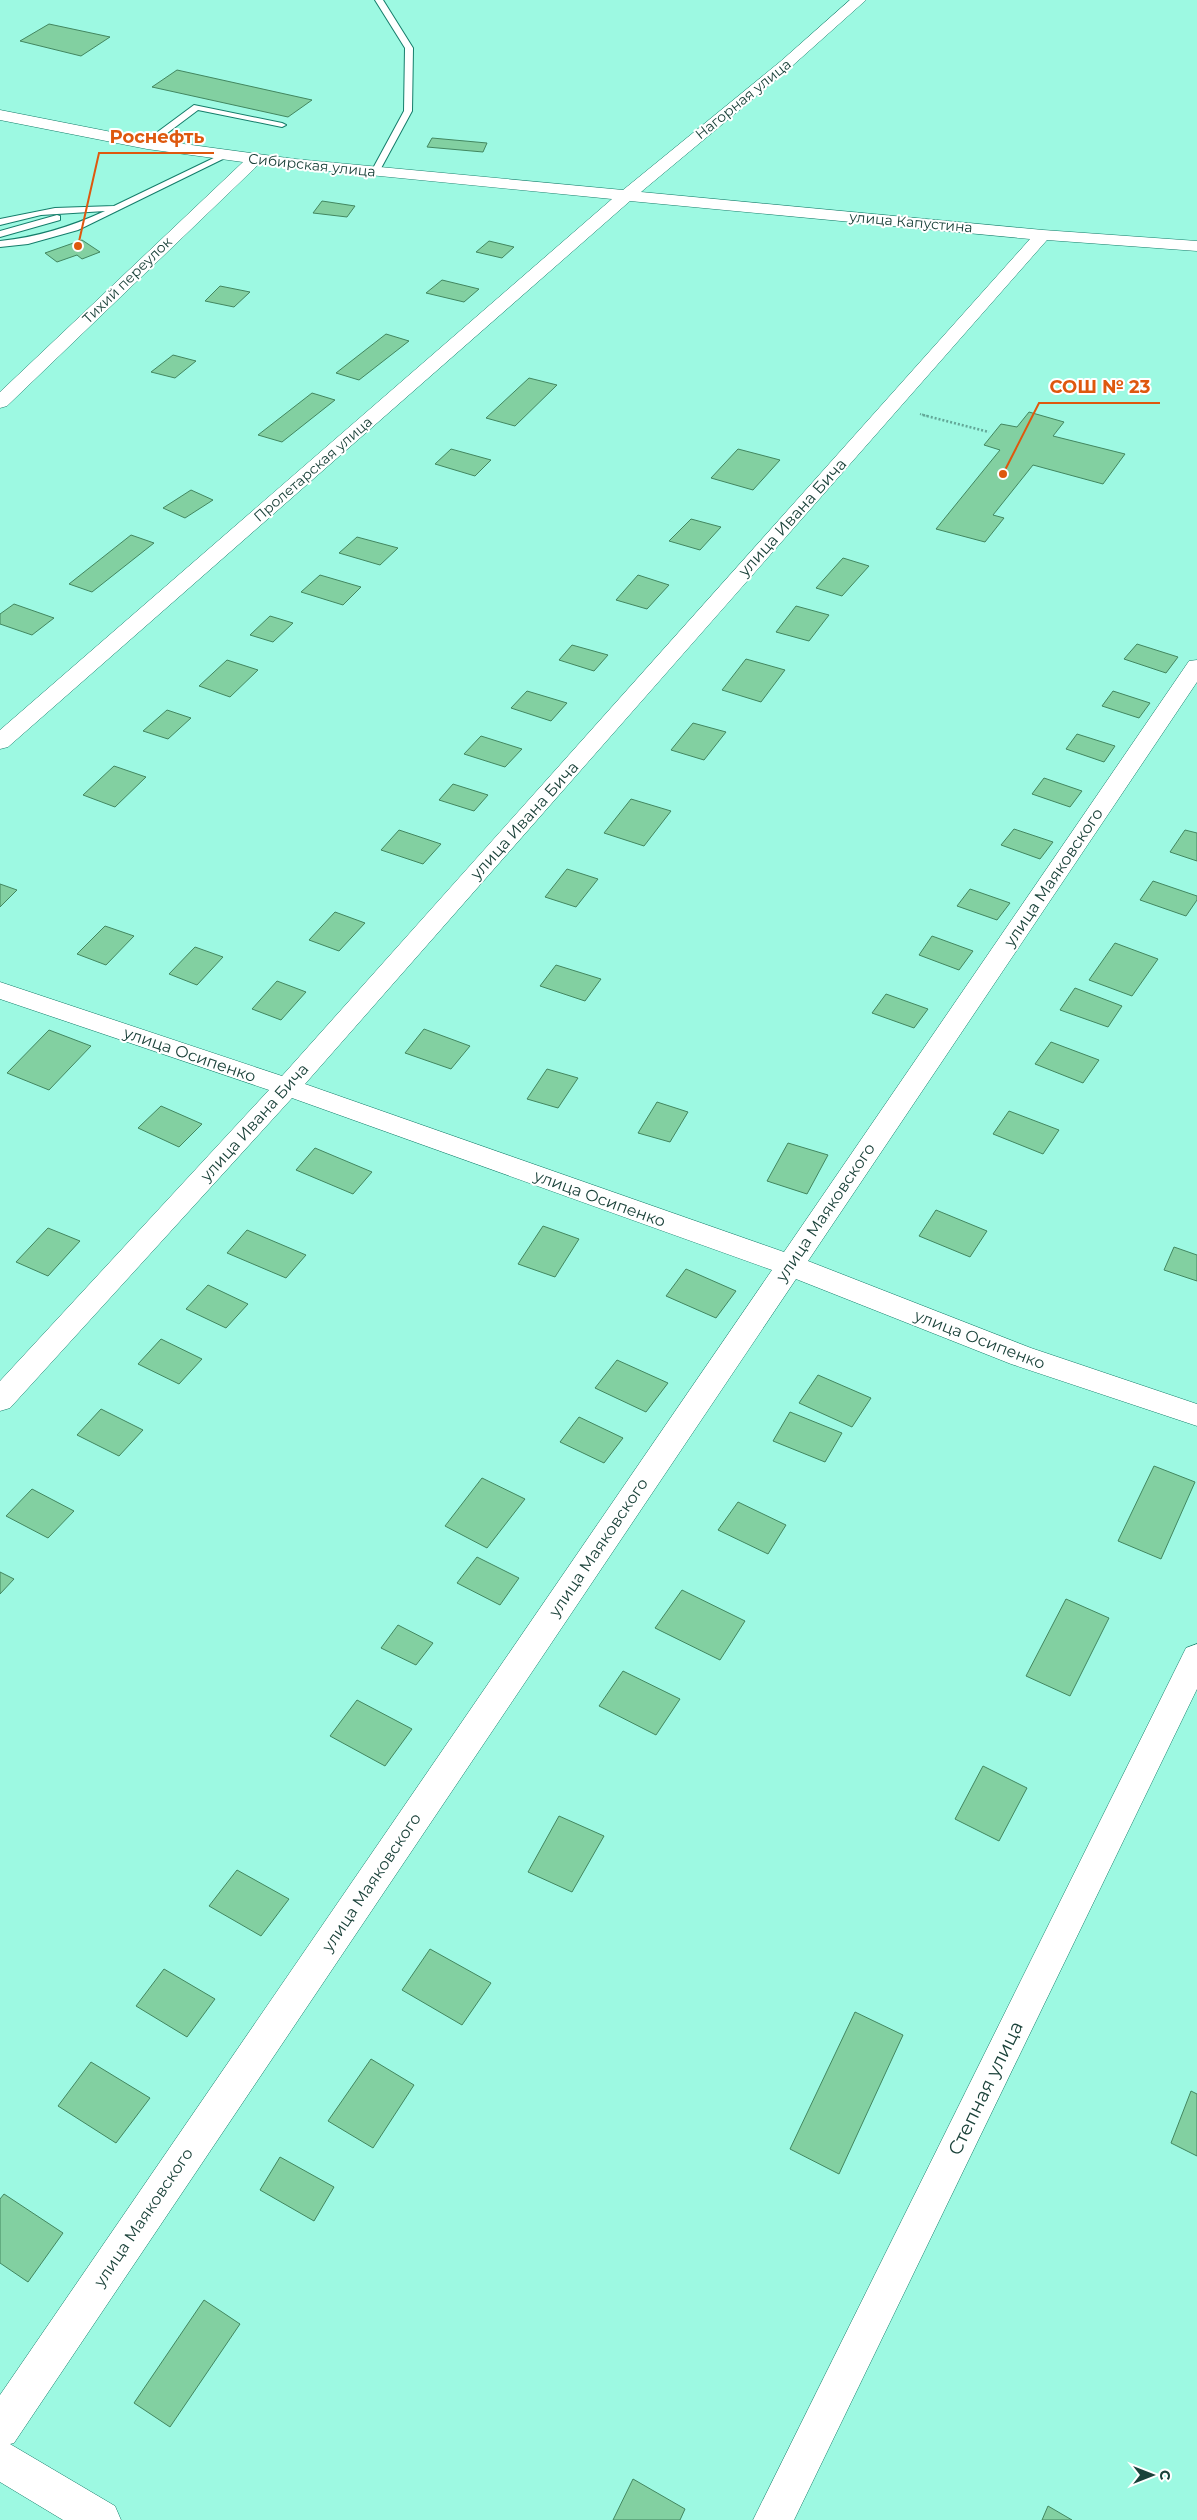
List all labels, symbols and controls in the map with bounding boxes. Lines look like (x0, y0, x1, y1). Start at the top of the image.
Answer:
street label: Нагорная улица (692, 55, 794, 143)
callout: Роснефть (99, 120, 214, 153)
text: Роснефть (110, 126, 204, 148)
street label: Сибирская улица (247, 149, 377, 181)
street label: улица Капустина (848, 208, 973, 236)
street label: Тихий переулок (78, 233, 176, 327)
callout: СОШ № 23 (1039, 370, 1160, 403)
text: СОШ № 23 (1050, 376, 1151, 398)
street label: Пролетарская улица (250, 413, 376, 525)
street label: улица Ивана Бича (734, 454, 850, 581)
street label: улица Ивана Бича (466, 757, 582, 884)
street label: улица Маяковского (999, 804, 1107, 951)
street label: улица Осипенко (120, 1023, 258, 1086)
street label: улица Ивана Бича (196, 1059, 312, 1186)
street label: улица Маяковского (771, 1139, 879, 1286)
street label: улица Осипенко (531, 1166, 668, 1231)
street label: улица Осипенко (911, 1305, 1048, 1373)
street label: улица Маяковского (544, 1474, 652, 1621)
street label: улица Маяковского (317, 1809, 425, 1956)
street label: Степная улица (943, 2018, 1028, 2159)
street label: улица Маяковского (89, 2144, 197, 2291)
north arrow (1127, 2450, 1177, 2500)
text: С (1156, 2470, 1174, 2480)

